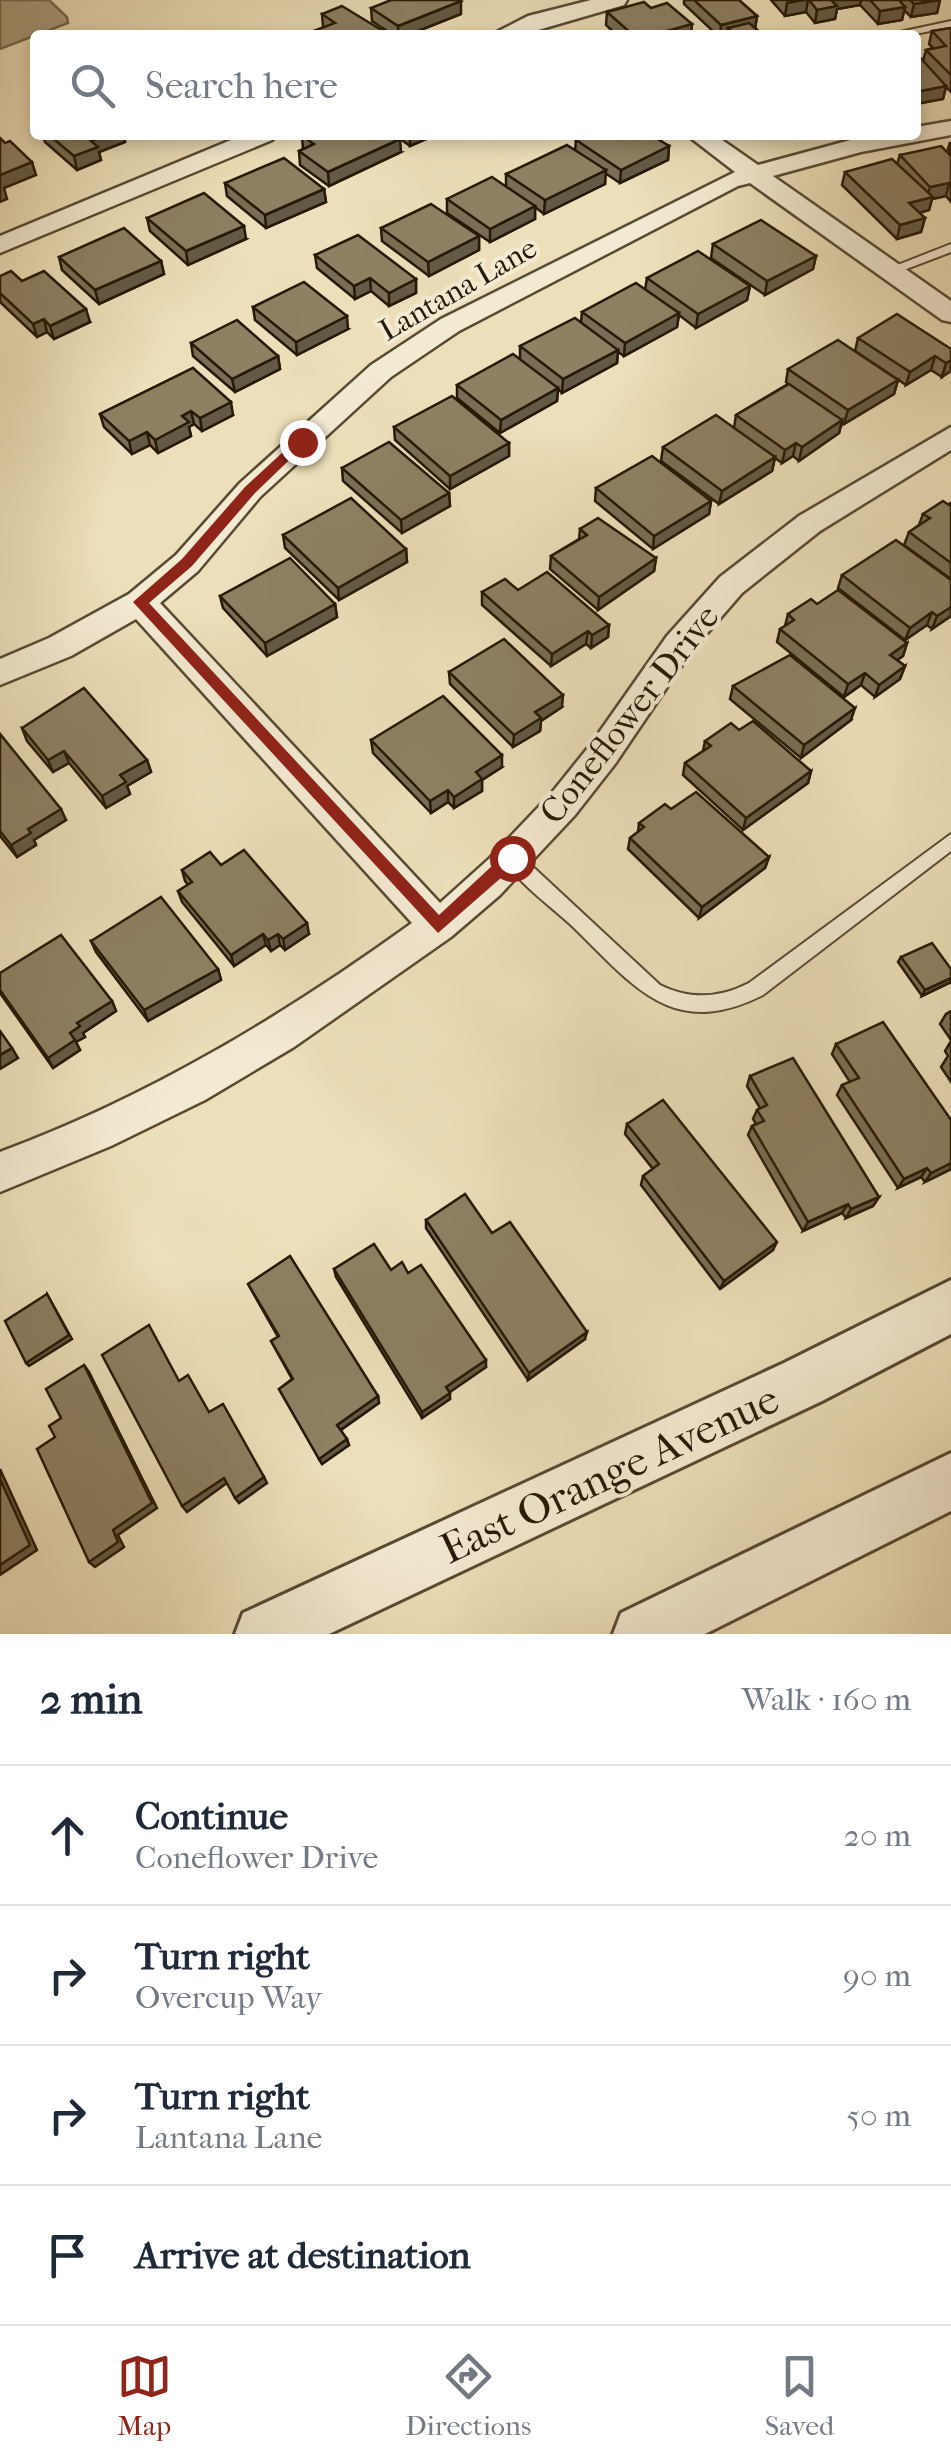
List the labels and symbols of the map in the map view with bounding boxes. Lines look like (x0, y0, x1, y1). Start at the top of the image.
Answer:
street label: Lantana Lane (373, 230, 543, 349)
route end (280, 420, 326, 466)
street label: Coneflower Drive (531, 597, 727, 832)
route start (490, 836, 536, 882)
street label: East Orange Avenue (433, 1375, 786, 1574)

